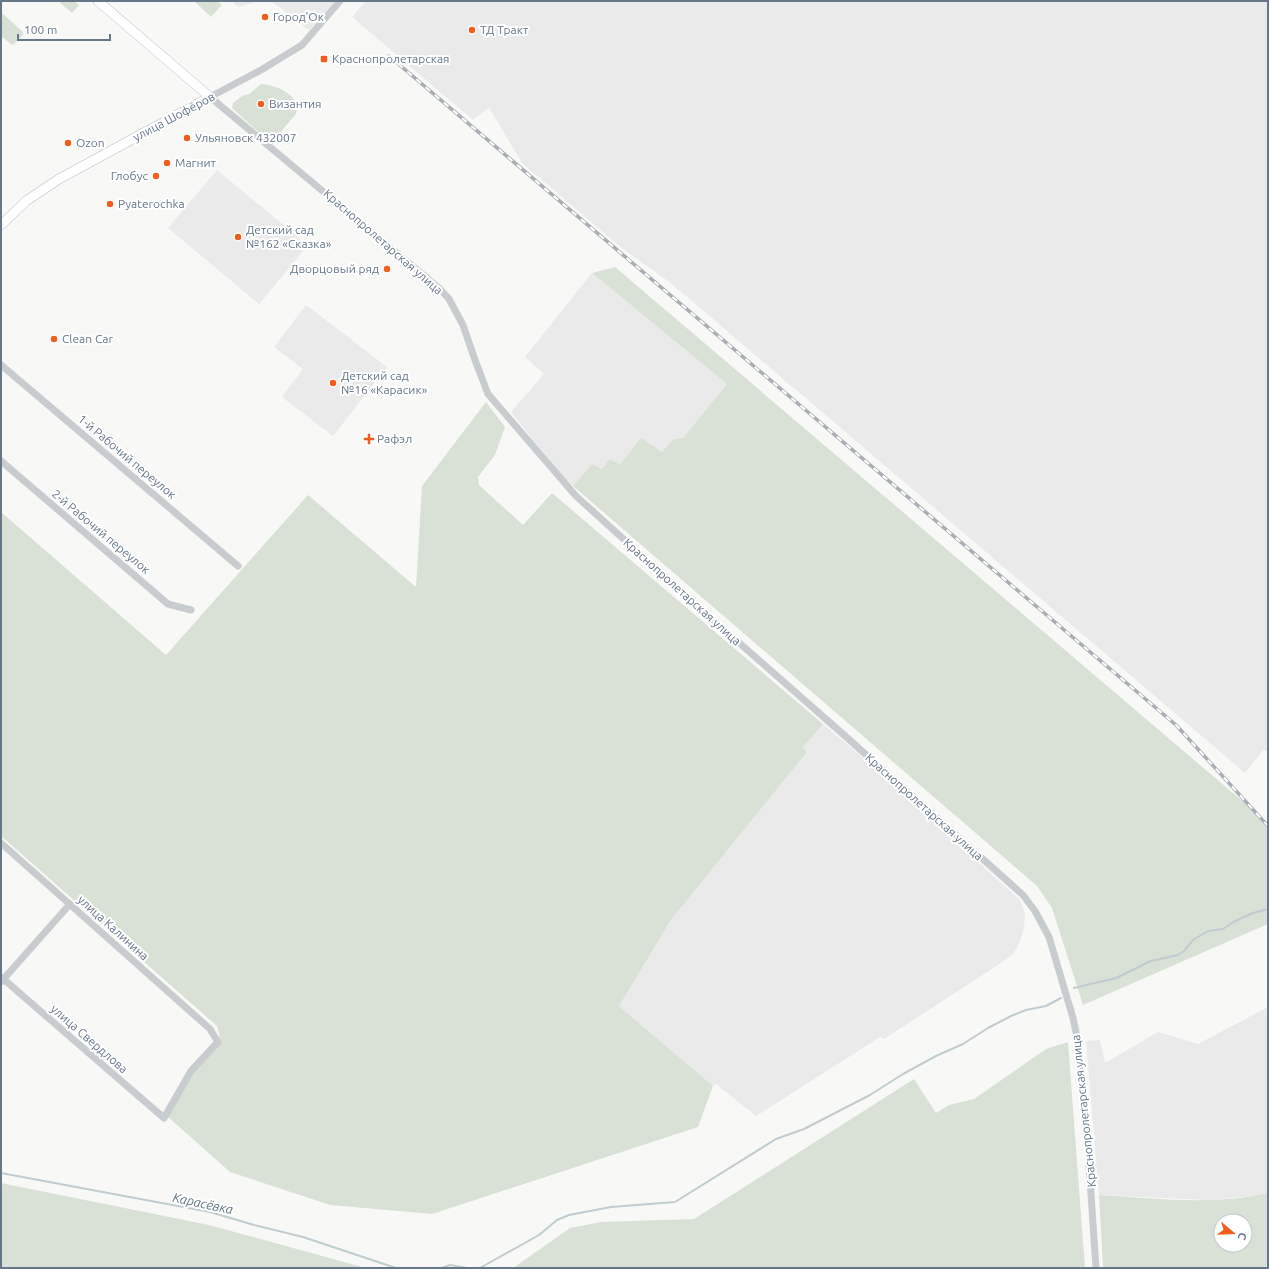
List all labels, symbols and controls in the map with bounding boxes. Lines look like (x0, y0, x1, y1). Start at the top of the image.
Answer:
place label: Город'Ок (273, 10, 324, 23)
marker: Город'Ок (260, 12, 270, 22)
scale bar (18, 16, 110, 42)
text: 100 m (24, 23, 57, 36)
place label: ТД Тракт (480, 23, 529, 36)
marker: ТД Тракт (467, 25, 477, 35)
place label: Краснопролетарская (332, 52, 450, 65)
marker: Краснопролетарская (319, 54, 329, 64)
street label: улица Шофёров (131, 90, 217, 144)
place label: Византия (269, 97, 322, 110)
marker: Византия (256, 99, 266, 109)
place label: Ульяновск 432007 (195, 131, 297, 144)
marker: Ульяновск 432007 (182, 133, 192, 143)
place label: Ozon (76, 136, 105, 149)
marker: Ozon (63, 138, 73, 148)
place label: Магнит (175, 156, 217, 169)
marker: Магнит (162, 158, 172, 168)
place label: Глобус (111, 169, 148, 182)
marker: Глобус (151, 171, 161, 181)
street label: Краснопролетарская улица (321, 186, 445, 297)
place label: Pyaterochka (118, 197, 185, 210)
marker: Pyaterochka (105, 199, 115, 209)
place label: Детский сад №162 «Сказка» (246, 223, 332, 250)
marker: Детский сад №162 «Сказка» (233, 232, 243, 242)
place label: Дворцовый ряд (290, 262, 379, 275)
marker: Дворцовый ряд (382, 264, 392, 274)
place label: Clean Car (62, 332, 113, 345)
marker: Clean Car (49, 334, 59, 344)
place label: Детский сад №16 «Карасик» (341, 369, 428, 396)
marker: Детский сад №16 «Карасик» (328, 378, 338, 388)
street label: 1-й Рабочий переулок (76, 412, 179, 501)
place label: Рафэл (377, 432, 412, 445)
marker: Рафэл (364, 434, 374, 444)
street label: 2-й Рабочий переулок (50, 487, 153, 576)
street label: Краснопролетарская улица (621, 536, 744, 648)
street label: Краснопролетарская улица (863, 751, 986, 863)
street label: улица Калинина (75, 893, 151, 963)
street label: улица Свердлова (48, 1002, 130, 1075)
street label: Краснопролетарская улица (1069, 1034, 1098, 1188)
water label: Карасёвка (172, 1190, 234, 1216)
north arrow (1213, 1213, 1253, 1253)
text: С (1236, 1231, 1249, 1242)

